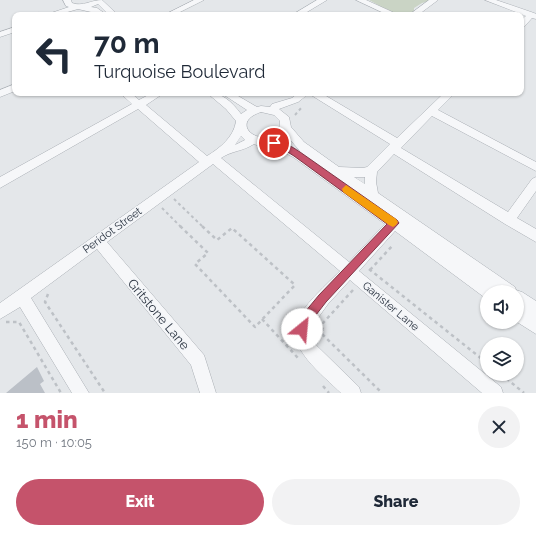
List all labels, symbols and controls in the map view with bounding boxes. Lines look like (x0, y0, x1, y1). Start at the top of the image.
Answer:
text: 70 m (94, 27, 160, 60)
icon: left (28, 28, 80, 80)
text: Turquoise Boulevard (94, 61, 266, 82)
pin (257, 126, 291, 160)
icon: arrive (263, 132, 285, 154)
street label: Peridot Street (80, 204, 145, 256)
street label: Gritstone Lane (125, 276, 193, 353)
street label: Ganister Lane (360, 279, 422, 334)
map controls (480, 285, 524, 381)
button: sound (480, 285, 524, 329)
position arrow (281, 308, 323, 350)
button: layers (480, 337, 524, 381)
text: 1 min (16, 405, 78, 434)
button: close (478, 406, 520, 448)
text: 150 m · 10:05 (16, 435, 92, 450)
button: Exit (16, 479, 264, 525)
button: Share (272, 479, 520, 525)

